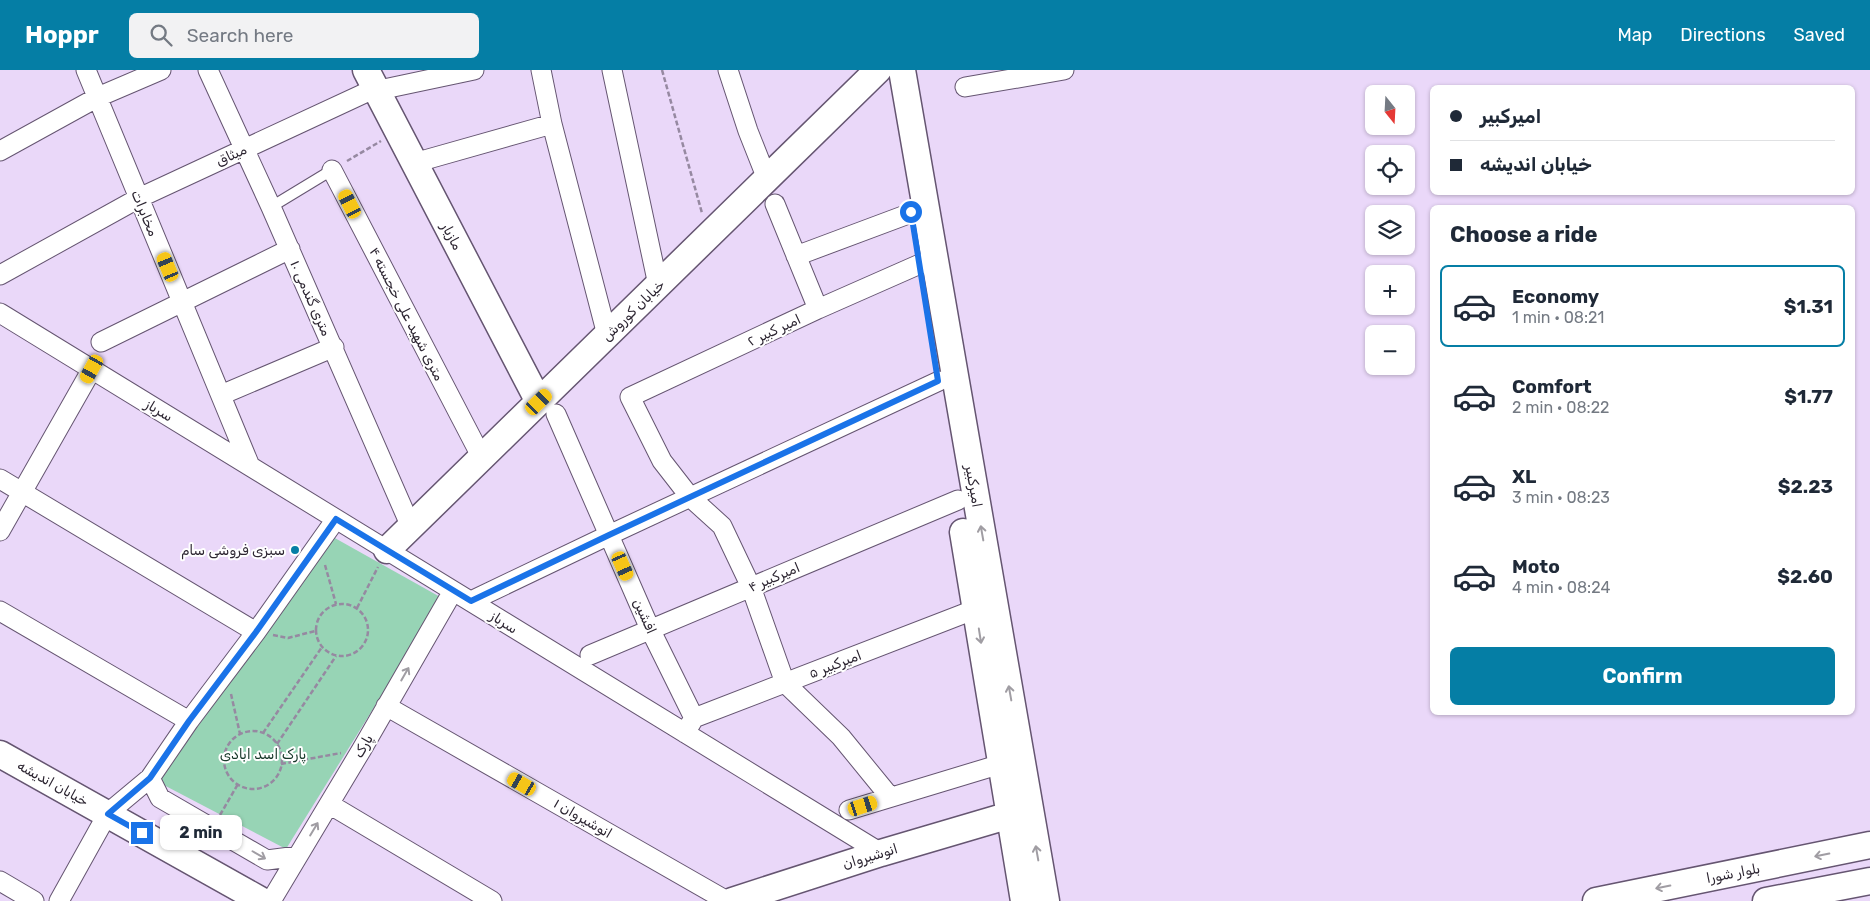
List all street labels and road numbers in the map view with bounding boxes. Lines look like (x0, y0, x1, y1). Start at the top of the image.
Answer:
street label: میثاق (213, 141, 250, 170)
street label: مخابرات (127, 188, 162, 239)
street label: مازیار (437, 219, 466, 253)
street label: ۴ متری شهید علی خجسته (365, 245, 448, 384)
street label: ۱۰ متری گندمی (286, 258, 335, 339)
street label: خیابان کوروش (598, 276, 669, 345)
street label: امیر کبیر ۲ (745, 311, 804, 350)
street label: سرباز (141, 395, 176, 425)
street label: امیرکبیر (961, 462, 986, 509)
street label: امیرکبیر ۴ (746, 559, 803, 596)
street label: افشین (629, 596, 660, 637)
street label: سرباز (486, 607, 521, 637)
street label: امیرکبیر ۵ (806, 647, 864, 682)
street label: پارک (350, 731, 378, 762)
street label: خیابان اندیشه (14, 757, 91, 810)
street label: انوشیروان ۱ (550, 795, 615, 842)
street label: انوشیروان (840, 840, 900, 873)
street label: بلوار شورا (1705, 860, 1761, 887)

